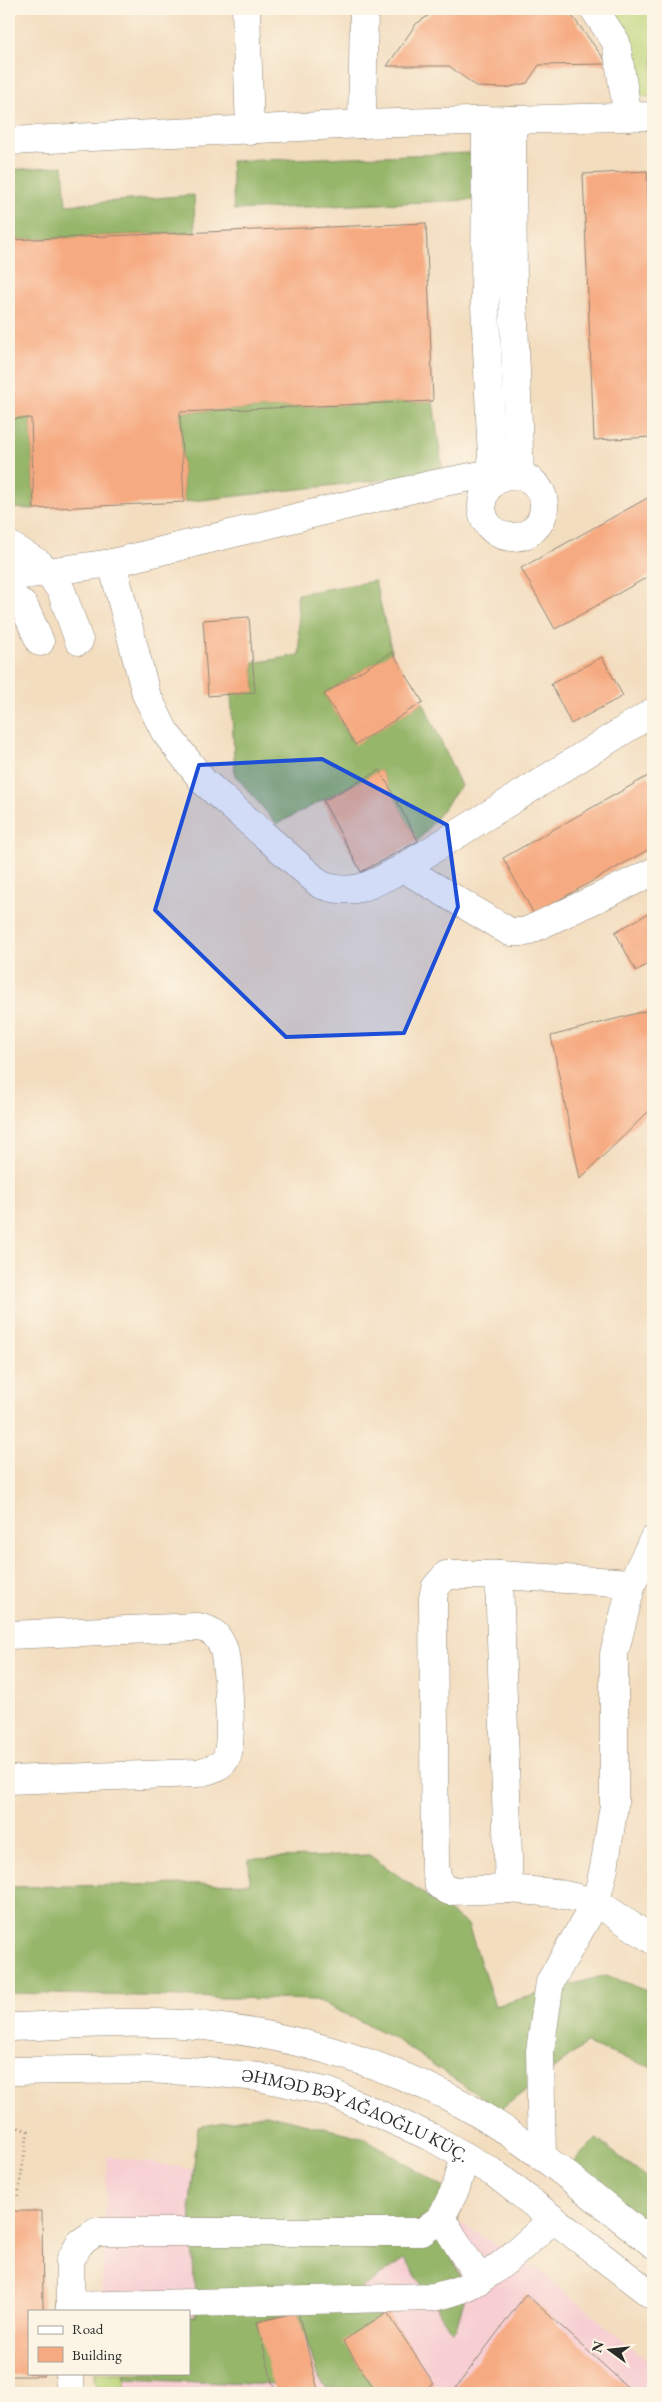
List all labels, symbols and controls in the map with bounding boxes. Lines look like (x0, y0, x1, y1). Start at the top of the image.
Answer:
street label: ƏHMƏD BƏY AĞAOĞLU KÜÇ. (241, 2063, 473, 2167)
legend (28, 2310, 190, 2374)
text: Road (72, 2319, 104, 2338)
north arrow (584, 2324, 634, 2374)
text: N (587, 2338, 608, 2354)
text: Building (72, 2345, 122, 2364)

